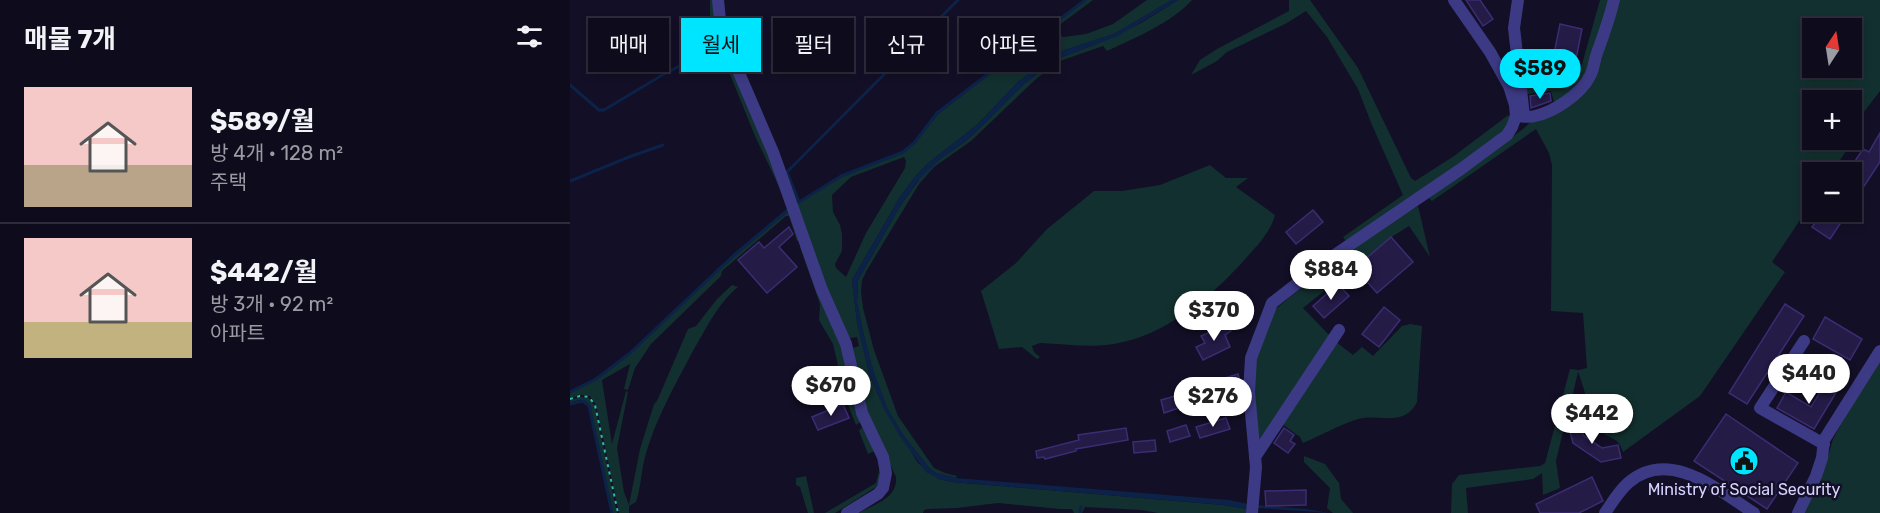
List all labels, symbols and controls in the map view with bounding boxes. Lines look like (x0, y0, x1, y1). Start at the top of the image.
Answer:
chip: 매매 (588, 18, 669, 72)
chip: 월세 (681, 18, 761, 72)
chip: 필터 (773, 18, 854, 72)
chip: 신규 (866, 18, 947, 72)
chip: 아파트 (959, 18, 1059, 72)
north arrow (1802, 18, 1862, 78)
map controls (1802, 18, 1862, 222)
icon: filters (513, 20, 546, 53)
text: 매물 7개 (24, 24, 116, 55)
pin: $589 (1504, 49, 1576, 100)
text: $589 (1514, 56, 1566, 80)
button: + (1802, 90, 1862, 150)
text: $589/월 (210, 106, 315, 137)
icon: home (72, 111, 144, 183)
text: 방 4개 · 128 m² (210, 141, 343, 165)
button: − (1802, 162, 1862, 222)
text: 주택 (210, 170, 247, 194)
pin: $884 (1295, 250, 1367, 301)
text: $442/월 (210, 257, 318, 288)
text: $884 (1304, 257, 1358, 281)
icon: home (72, 262, 144, 334)
pin: $370 (1178, 291, 1250, 342)
text: 방 3개 · 92 m² (210, 292, 333, 316)
text: $370 (1188, 298, 1240, 322)
text: 아파트 (210, 321, 265, 345)
pin: $440 (1773, 354, 1845, 405)
text: $440 (1782, 361, 1836, 385)
pin: $670 (795, 366, 867, 417)
text: $670 (806, 373, 856, 397)
pin: $276 (1177, 377, 1249, 428)
text: $276 (1188, 384, 1238, 408)
pin: $442 (1556, 394, 1628, 445)
text: $442 (1565, 401, 1619, 425)
public building icon: Ministry of Social Security (1728, 445, 1760, 477)
place label: Ministry of Social Security (1648, 480, 1840, 499)

